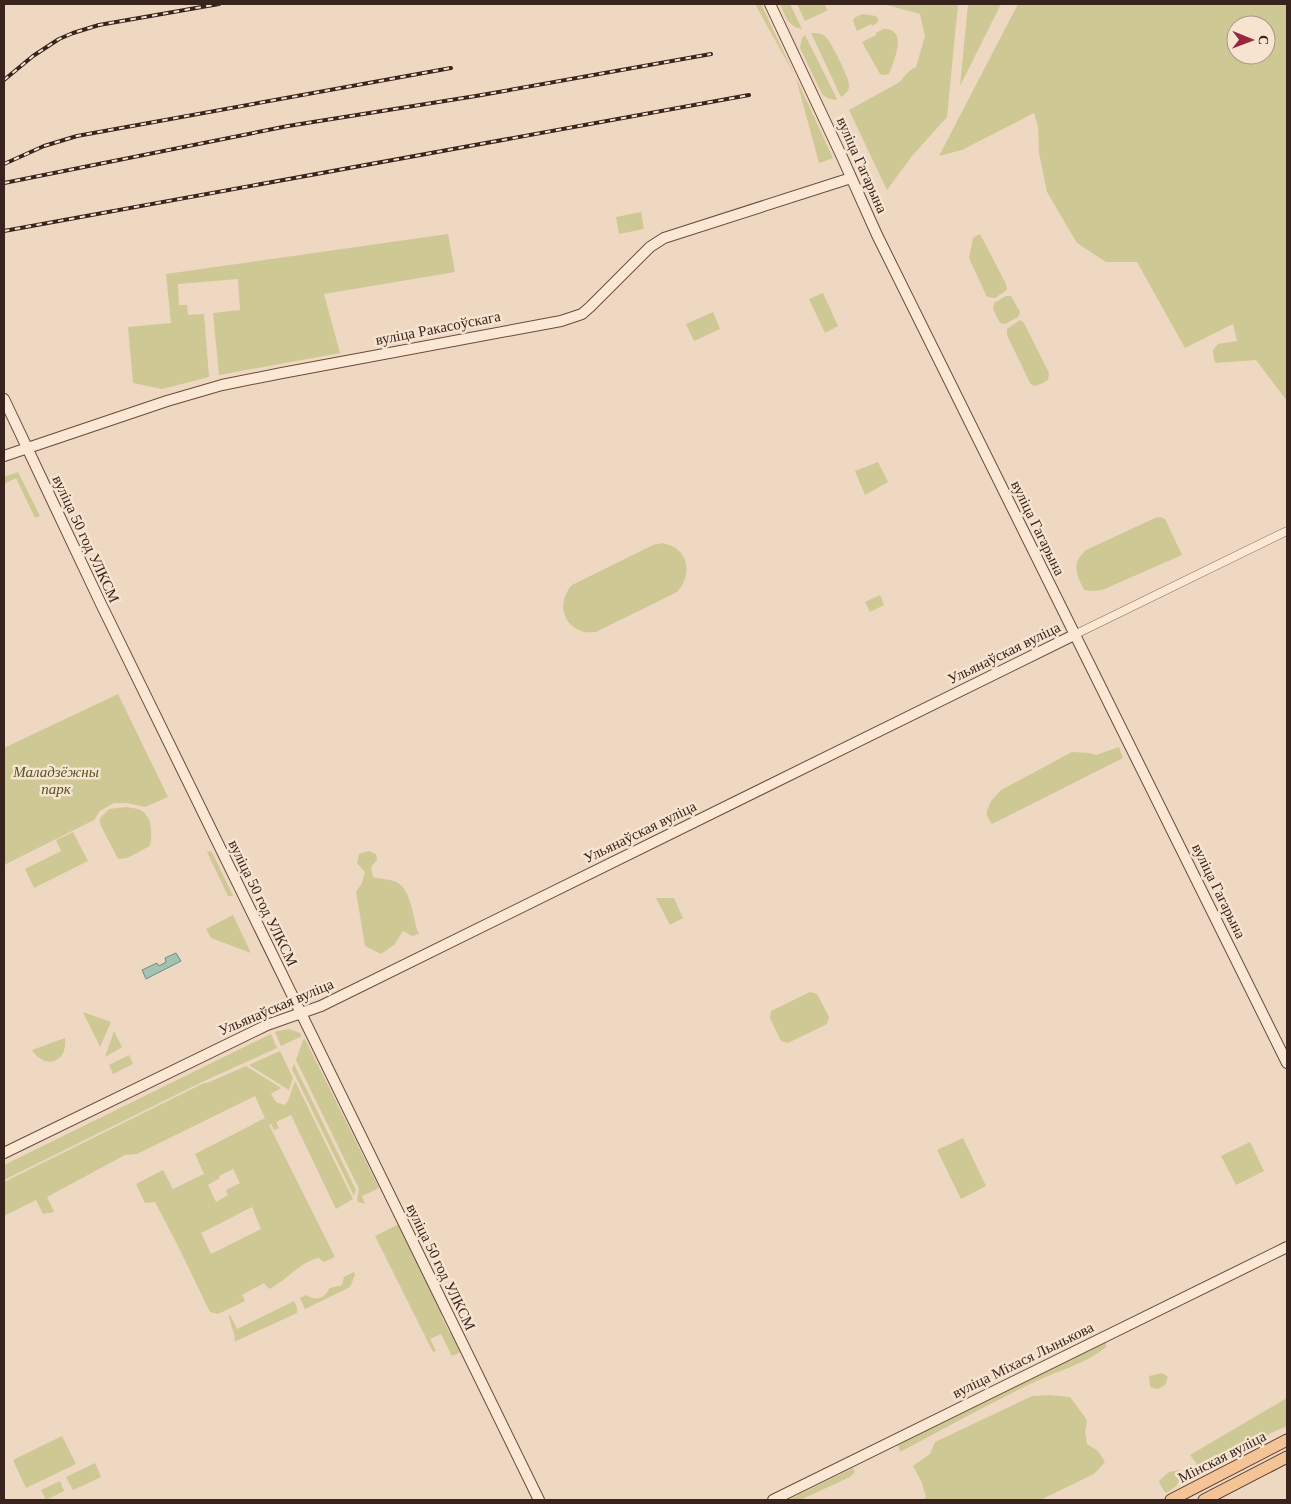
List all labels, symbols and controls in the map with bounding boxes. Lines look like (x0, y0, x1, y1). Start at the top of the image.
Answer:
north arrow (1226, 15, 1276, 65)
text: С (1256, 35, 1271, 45)
street label: вуліца Гагарына (834, 114, 891, 216)
street label: вуліца Ракасоўскага (374, 308, 502, 348)
street label: вуліца 50 год УЛКСМ (49, 473, 123, 605)
street label: вуліца Гагарына (1008, 478, 1068, 578)
street label: Ульянаўская вуліца (945, 619, 1063, 687)
park label: Маладзёжны парк (12, 764, 99, 797)
street label: Ульянаўская вуліца (581, 798, 699, 866)
street label: вуліца 50 год УЛКСМ (225, 837, 301, 969)
street label: вуліца Гагарына (1189, 841, 1249, 941)
street label: Ульянаўская вуліца (216, 975, 336, 1038)
street label: вуліца 50 год УЛКСМ (403, 1201, 479, 1333)
street label: вуліца Міхася Лынькова (950, 1319, 1096, 1401)
street label: Мінская вуліца (1175, 1428, 1269, 1486)

